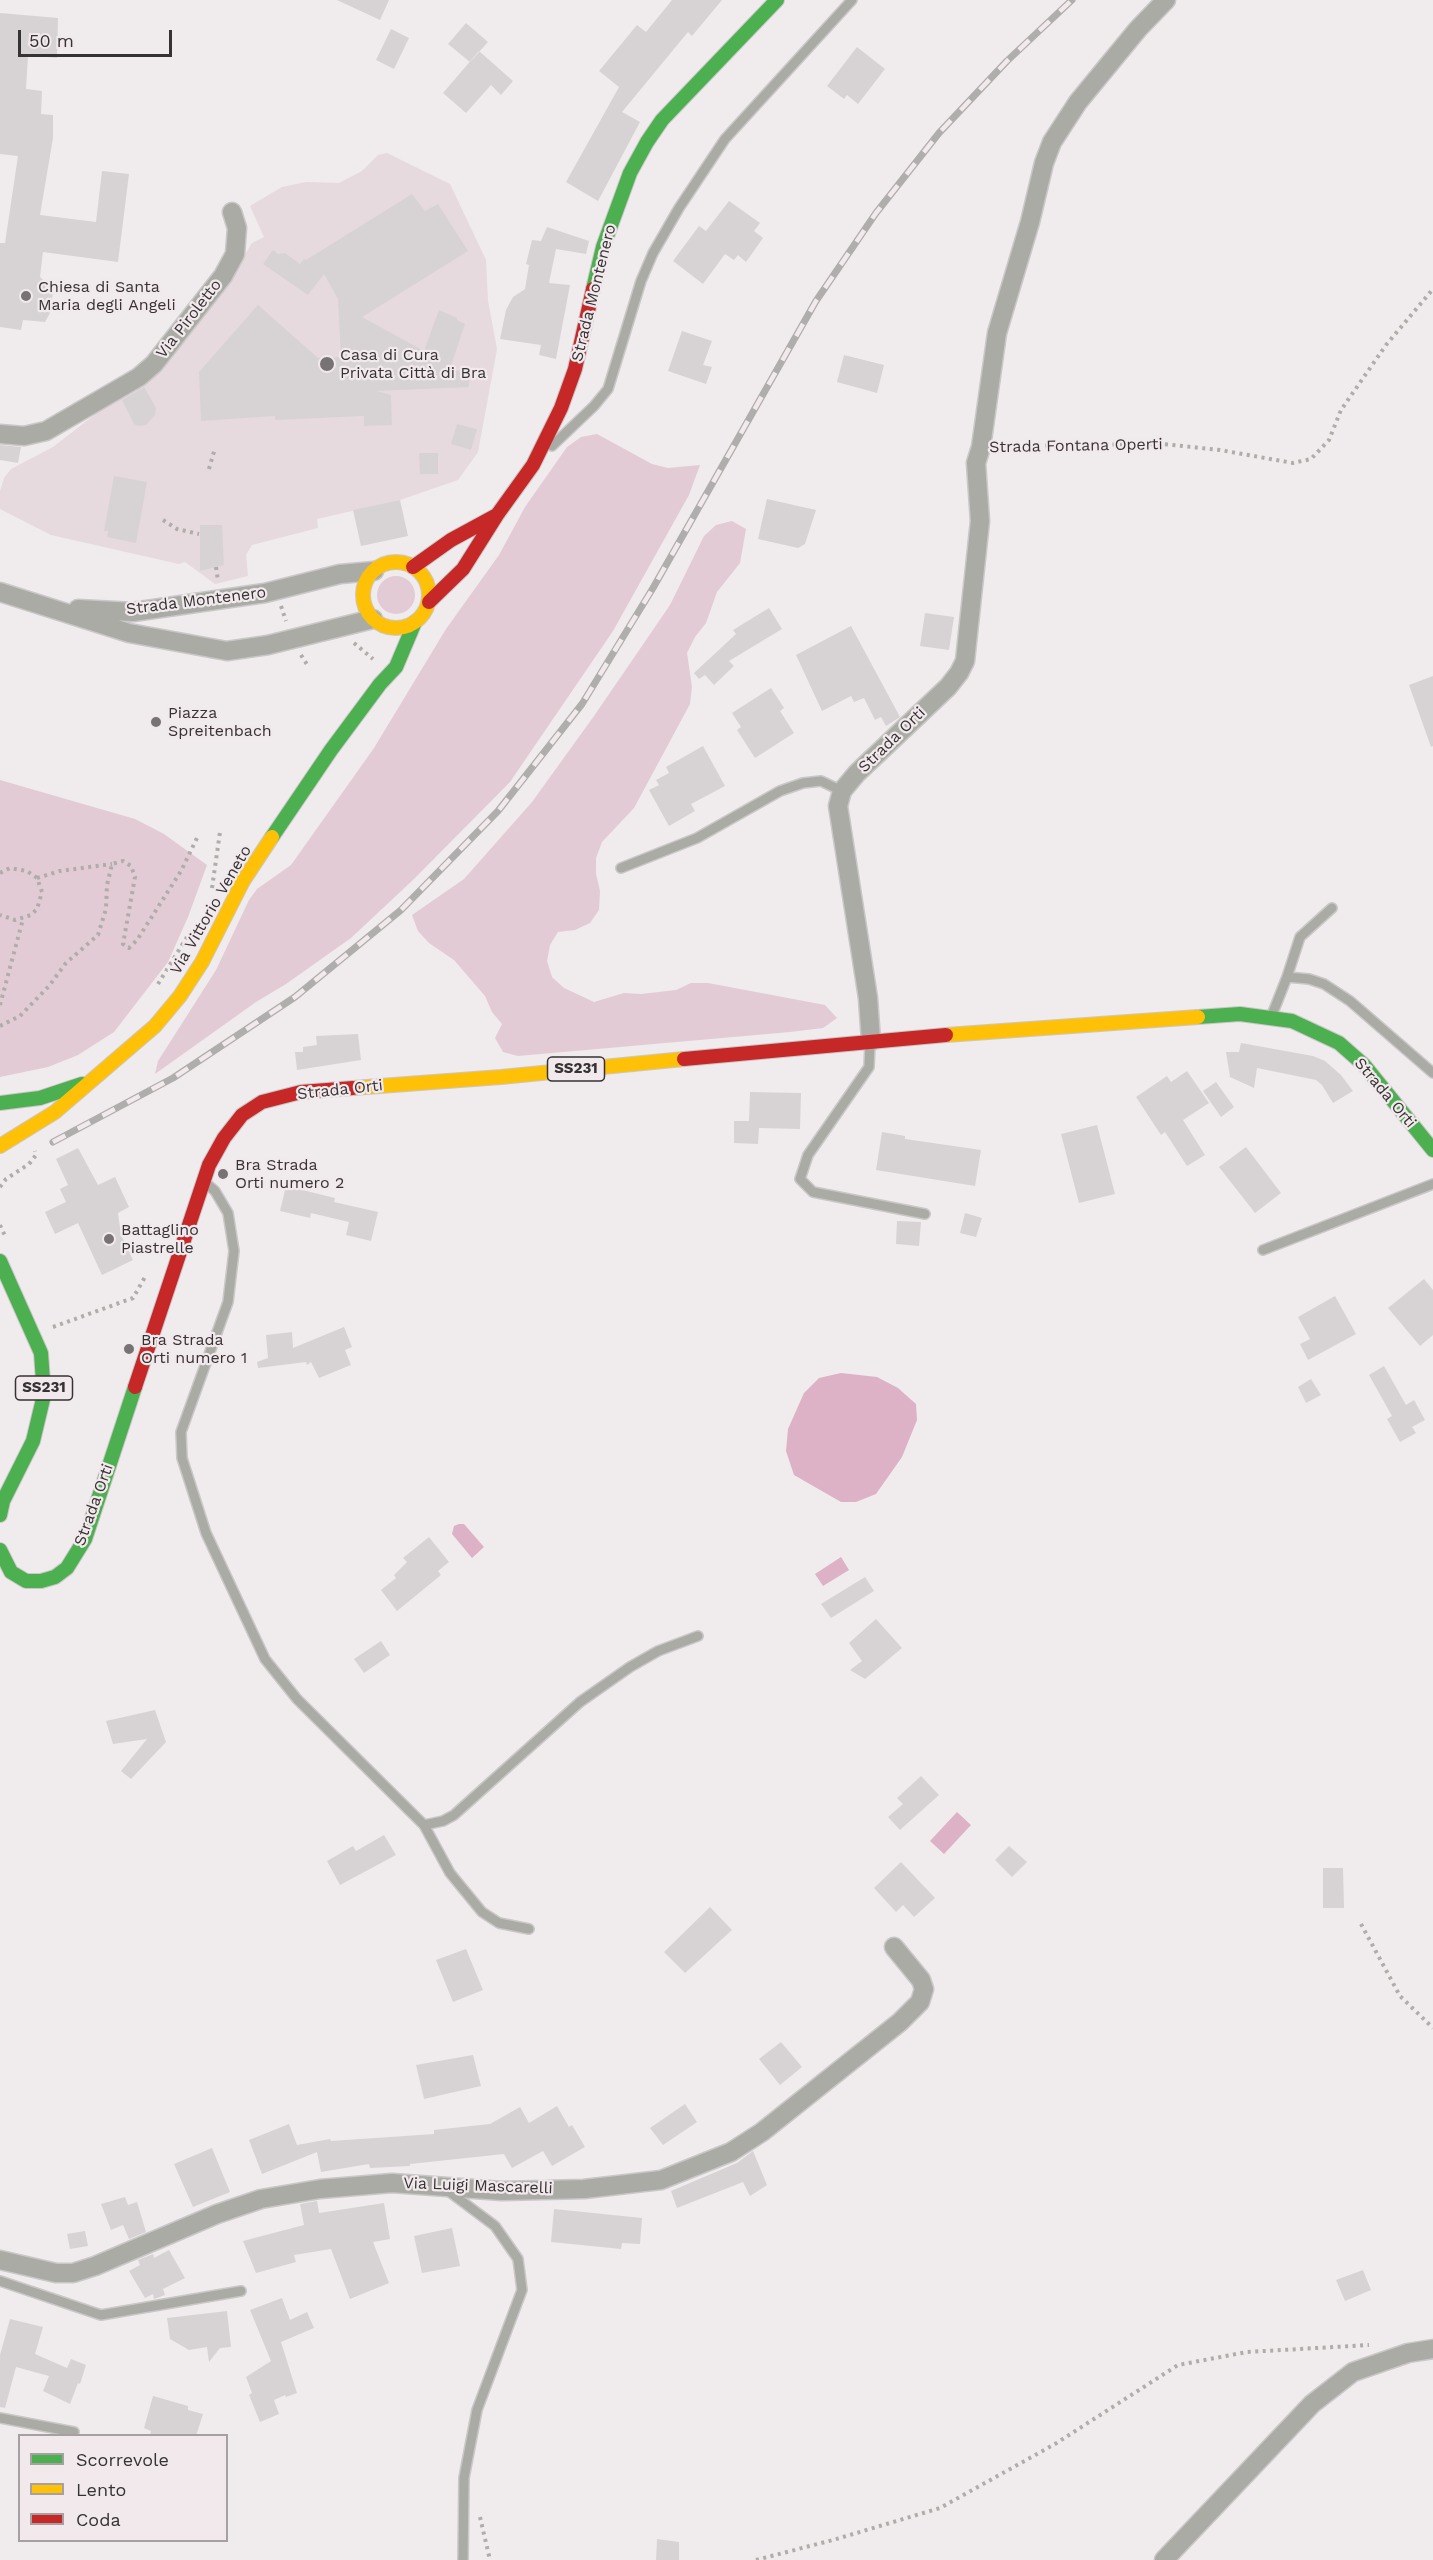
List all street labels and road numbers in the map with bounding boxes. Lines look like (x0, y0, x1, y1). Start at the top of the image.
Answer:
street label: Strada Montenero (568, 222, 620, 364)
street label: Via Piroletto (152, 276, 226, 362)
street label: Strada Fontana Operti (989, 435, 1163, 457)
street label: Strada Montenero (125, 583, 267, 619)
street label: Strada Orti (854, 703, 930, 777)
street label: Via Vittorio Veneto (166, 842, 256, 978)
street label: Strada Orti (1350, 1054, 1420, 1132)
road number: SS231 (548, 1057, 604, 1081)
street label: Strada Orti (296, 1076, 384, 1104)
road number: SS231 (15, 1376, 72, 1400)
street label: Strada Orti (70, 1461, 118, 1549)
street label: Via Luigi Mascarelli (403, 2174, 553, 2198)

